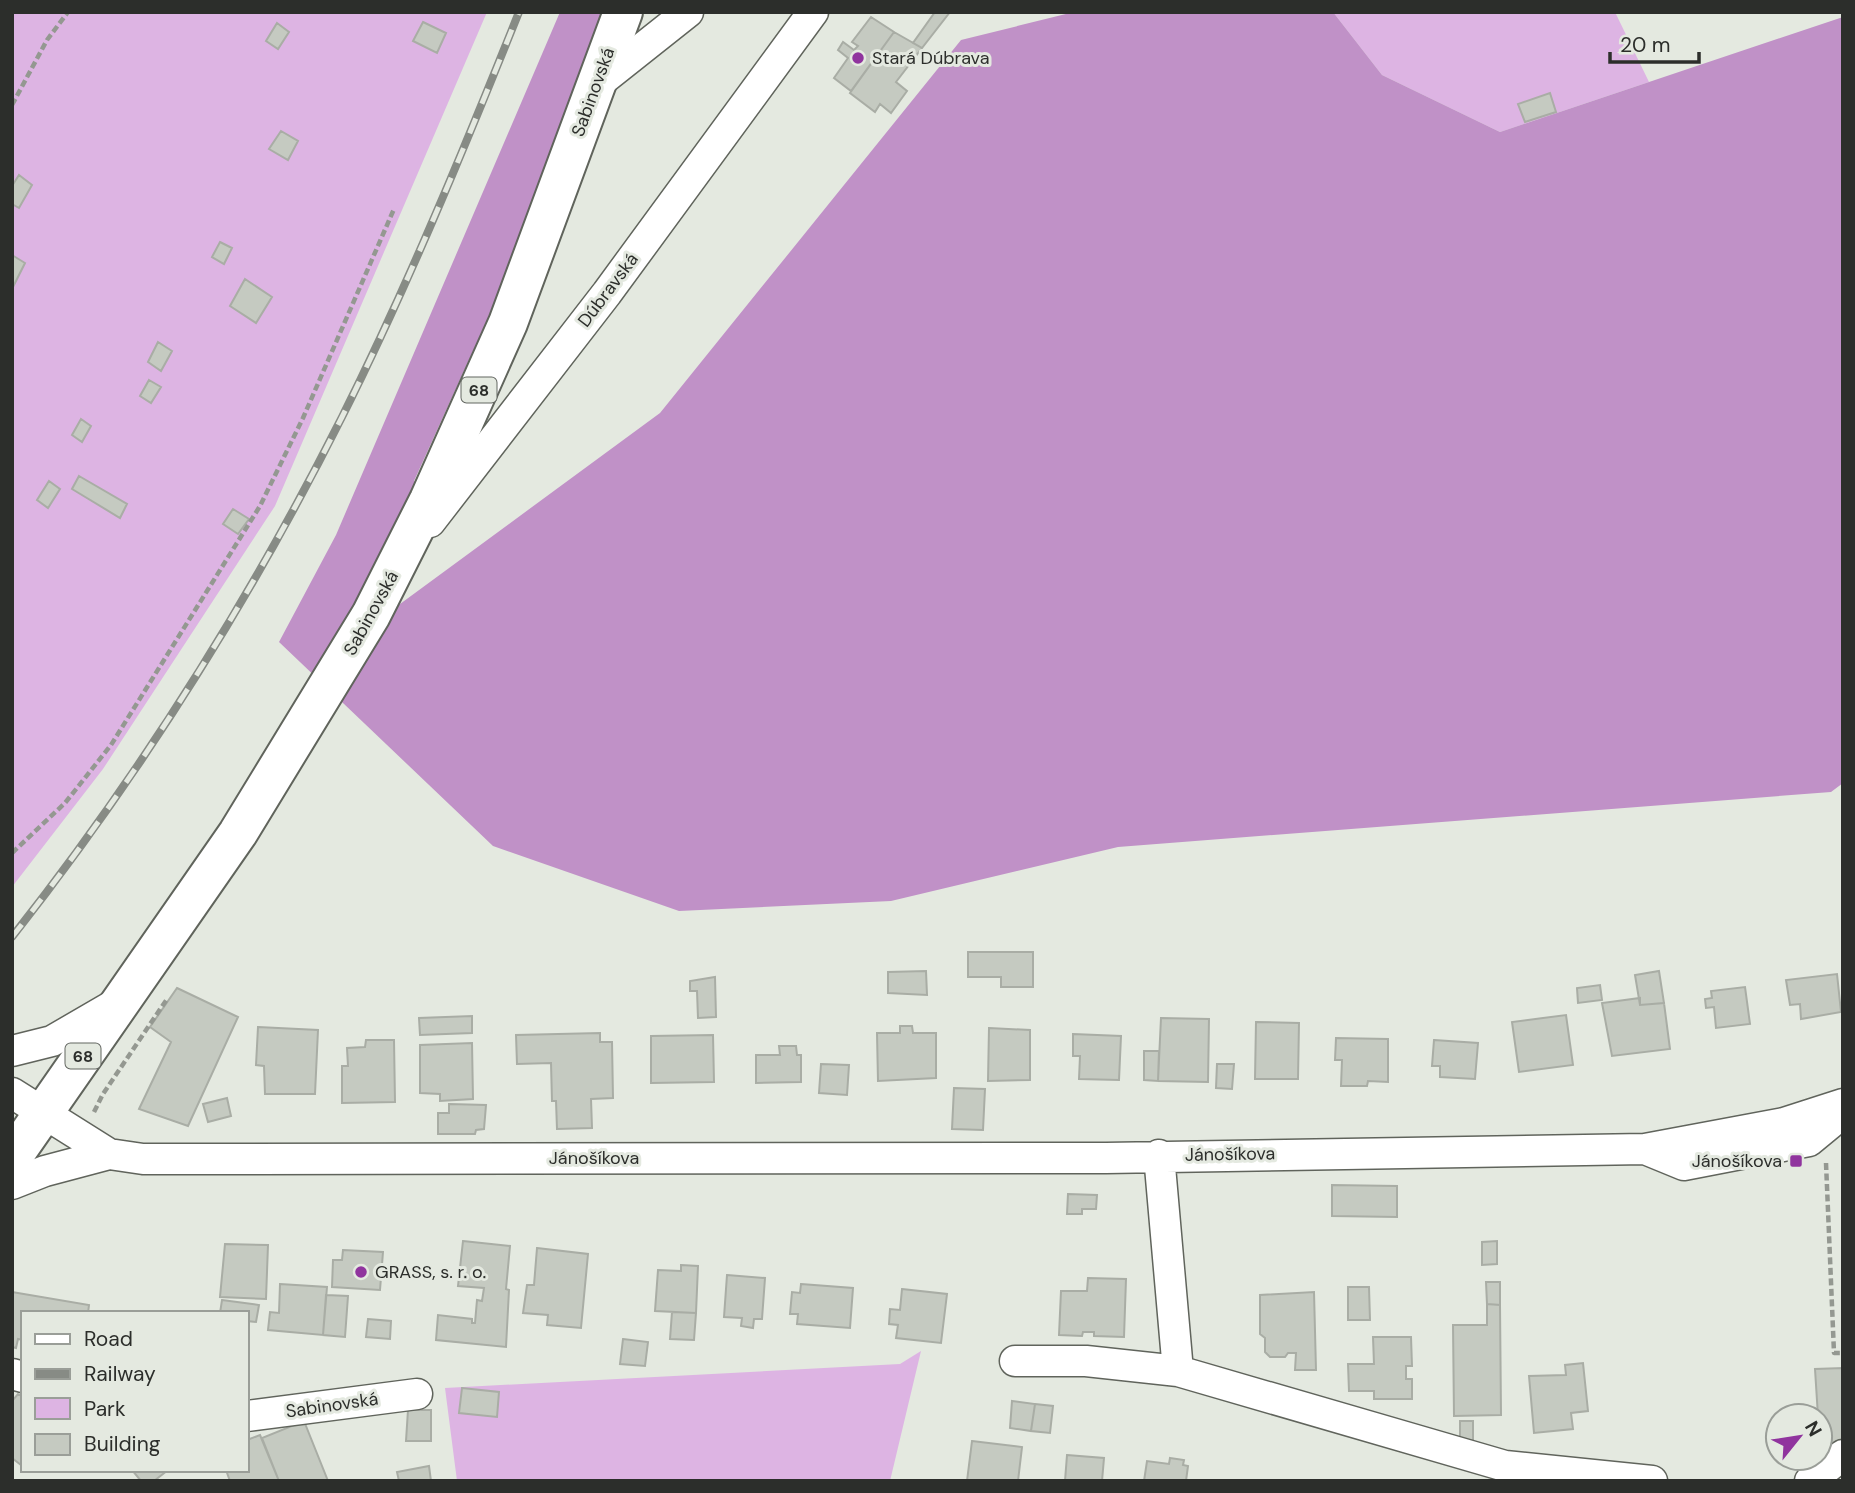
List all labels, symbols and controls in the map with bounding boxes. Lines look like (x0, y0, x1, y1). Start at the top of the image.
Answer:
scale bar (1610, 21, 1699, 65)
text: 20 m (1620, 31, 1671, 59)
street label: Sabinovská (566, 44, 620, 140)
place label: Stará Dúbrava (872, 46, 989, 70)
marker: Stará Dúbrava (850, 50, 866, 66)
street label: Dúbravská (572, 248, 644, 332)
road number: 68 (462, 378, 496, 402)
street label: Sabinovská (338, 566, 404, 660)
road number: 68 (66, 1044, 100, 1068)
street label: Jánošíkova (1185, 1141, 1275, 1167)
street label: Jánošíkova (549, 1146, 639, 1170)
place label: Jánošíkova (1692, 1149, 1782, 1173)
marker: Jánošíkova (1788, 1153, 1804, 1169)
place label: GRASS, s. r. o. (375, 1260, 486, 1284)
marker: GRASS, s. r. o. (353, 1264, 369, 1280)
legend (21, 1311, 248, 1472)
text: Road (84, 1325, 133, 1353)
text: Railway (84, 1360, 156, 1388)
street label: Sabinovská (284, 1387, 380, 1423)
text: Park (84, 1395, 126, 1423)
north arrow (1764, 1402, 1834, 1472)
text: N (1799, 1416, 1828, 1441)
text: Building (84, 1430, 161, 1458)

